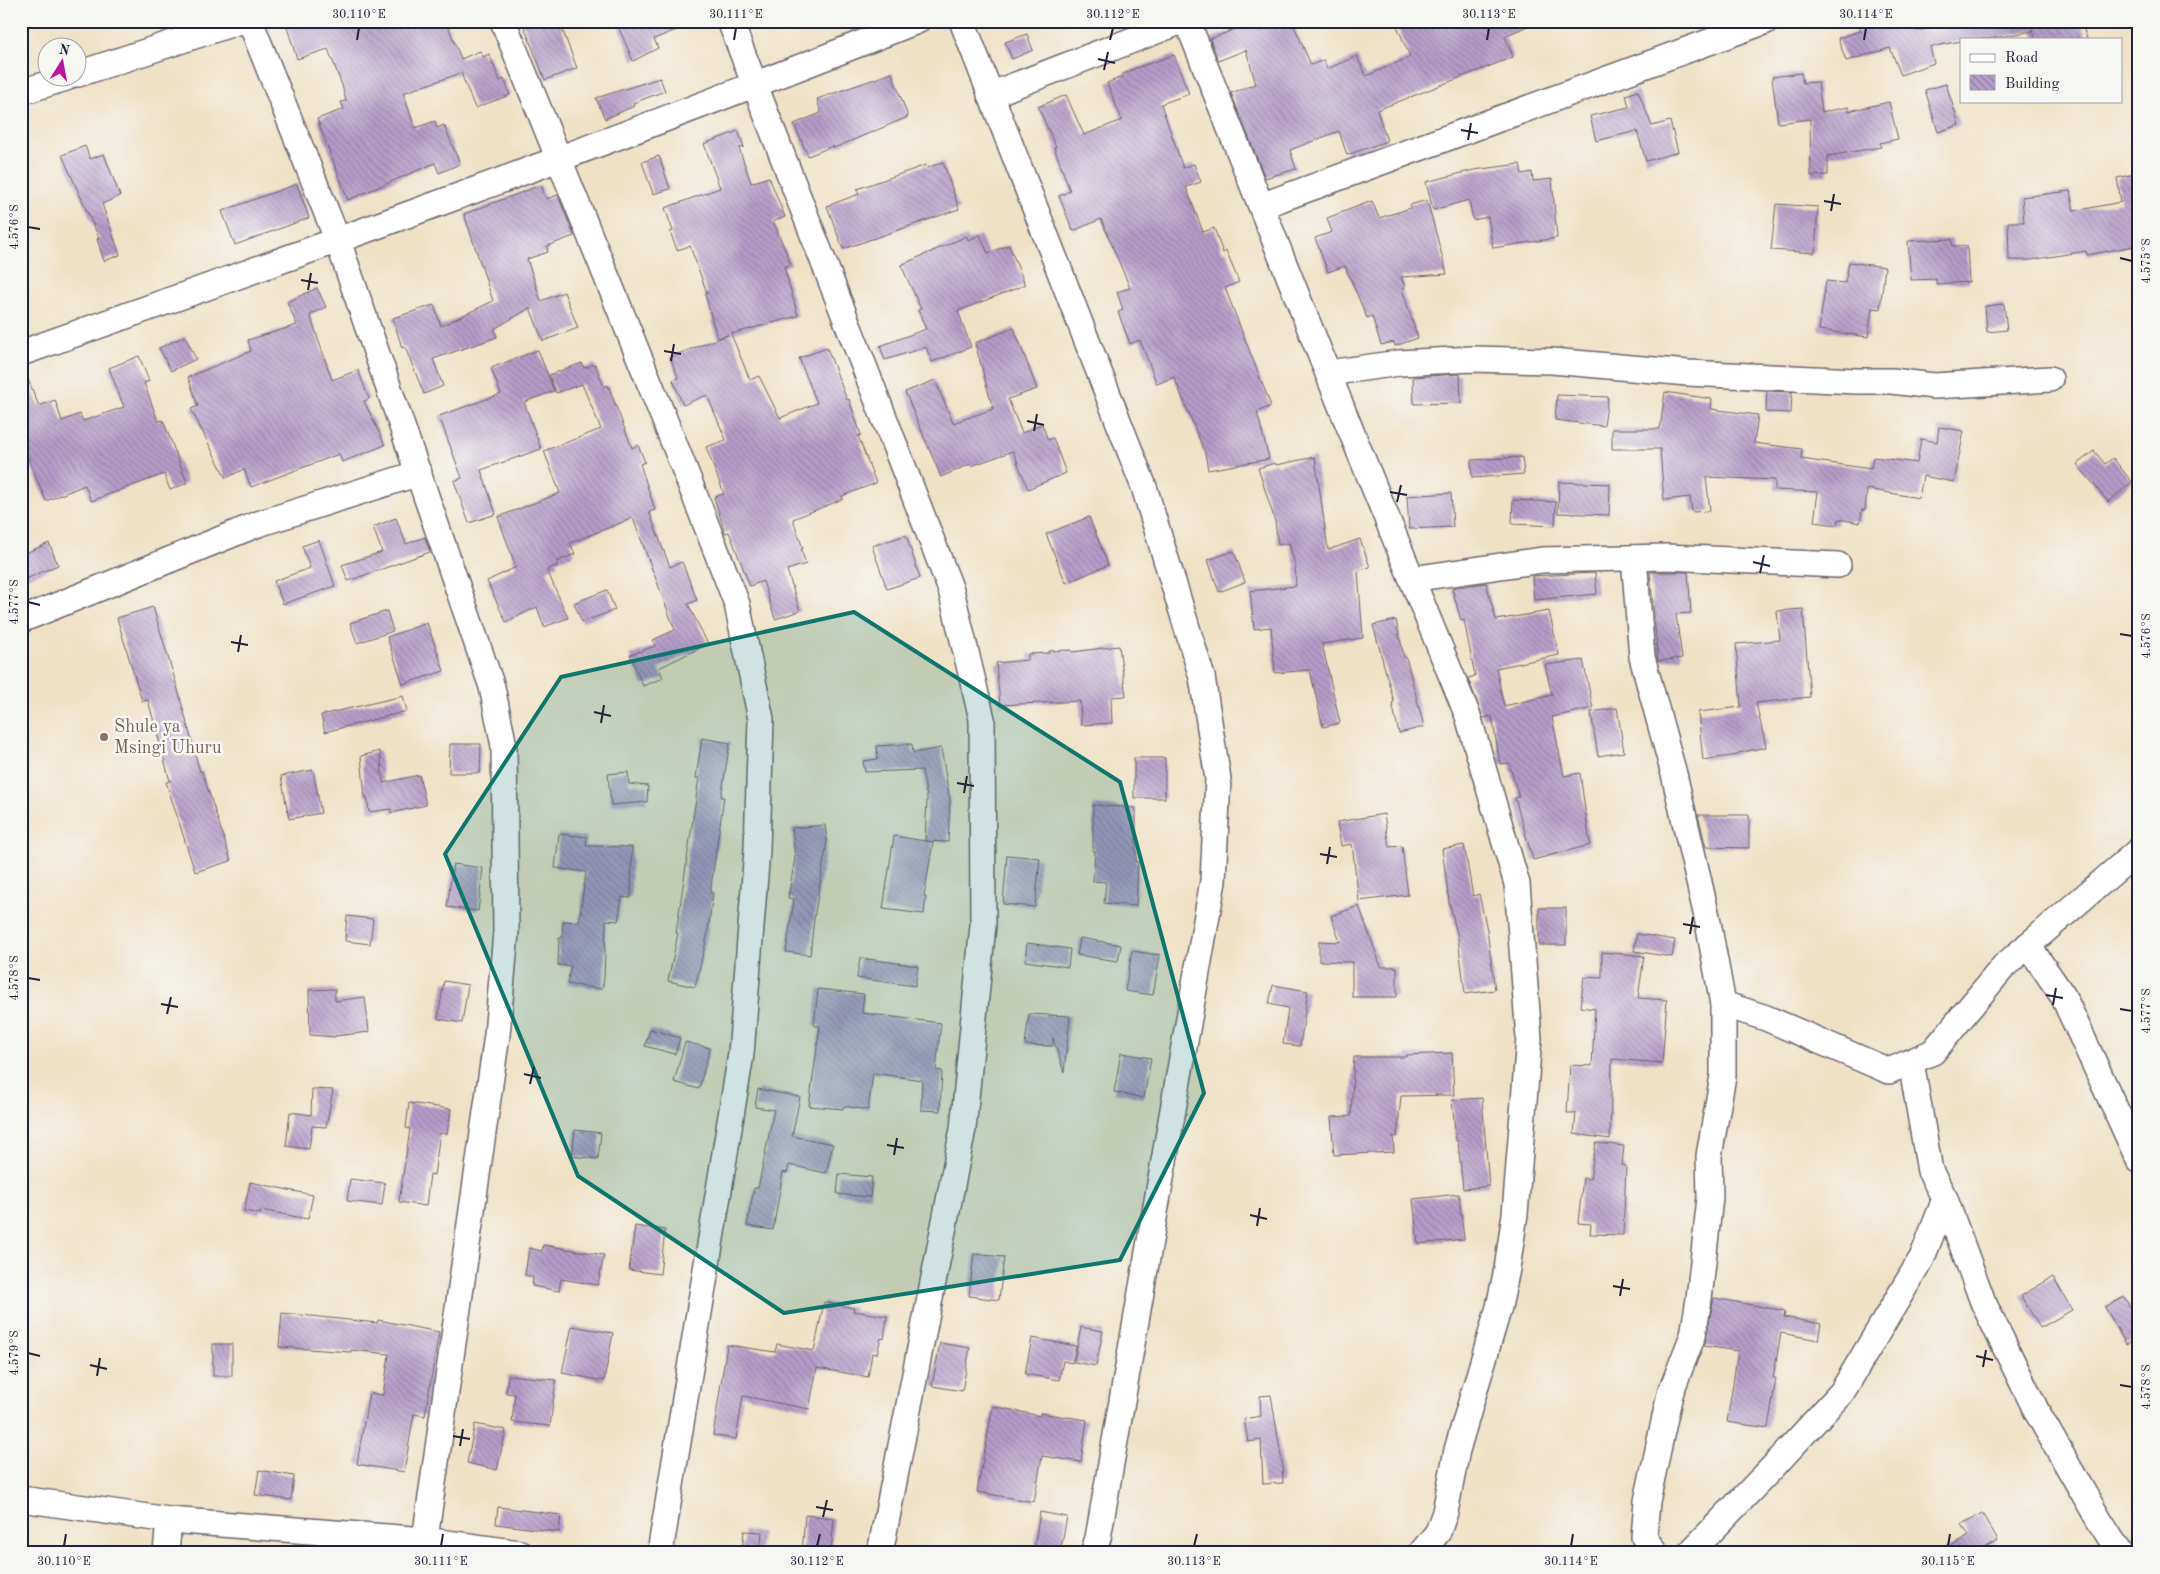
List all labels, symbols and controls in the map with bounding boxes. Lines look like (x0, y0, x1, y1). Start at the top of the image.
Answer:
text: 30.110°E (332, 9, 386, 21)
text: 30.111°E (709, 9, 763, 21)
text: 30.112°E (1086, 9, 1140, 21)
text: 30.113°E (1462, 9, 1516, 21)
text: 30.114°E (1839, 9, 1893, 21)
north arrow (38, 38, 88, 88)
legend (1960, 38, 2122, 102)
text: N (58, 42, 71, 58)
text: Road (2005, 51, 2039, 66)
text: Building (2005, 77, 2060, 92)
text: 4.576°S (8, 204, 21, 250)
text: 4.575°S (2140, 238, 2153, 284)
text: 4.577°S (8, 579, 21, 625)
text: 4.576°S (2140, 613, 2153, 659)
place label: Shule ya Msingi Uhuru (114, 718, 222, 757)
marker: Shule ya Msingi Uhuru (98, 731, 110, 743)
text: 4.578°S (8, 955, 21, 1001)
text: 4.577°S (2140, 988, 2153, 1034)
text: 4.579°S (8, 1330, 21, 1376)
text: 4.578°S (2140, 1364, 2153, 1410)
text: 30.115°E (1921, 1555, 1975, 1568)
text: 30.110°E (37, 1556, 91, 1568)
text: 30.111°E (414, 1556, 468, 1568)
text: 30.112°E (790, 1556, 844, 1568)
text: 30.113°E (1167, 1556, 1221, 1568)
text: 30.114°E (1544, 1556, 1598, 1568)

